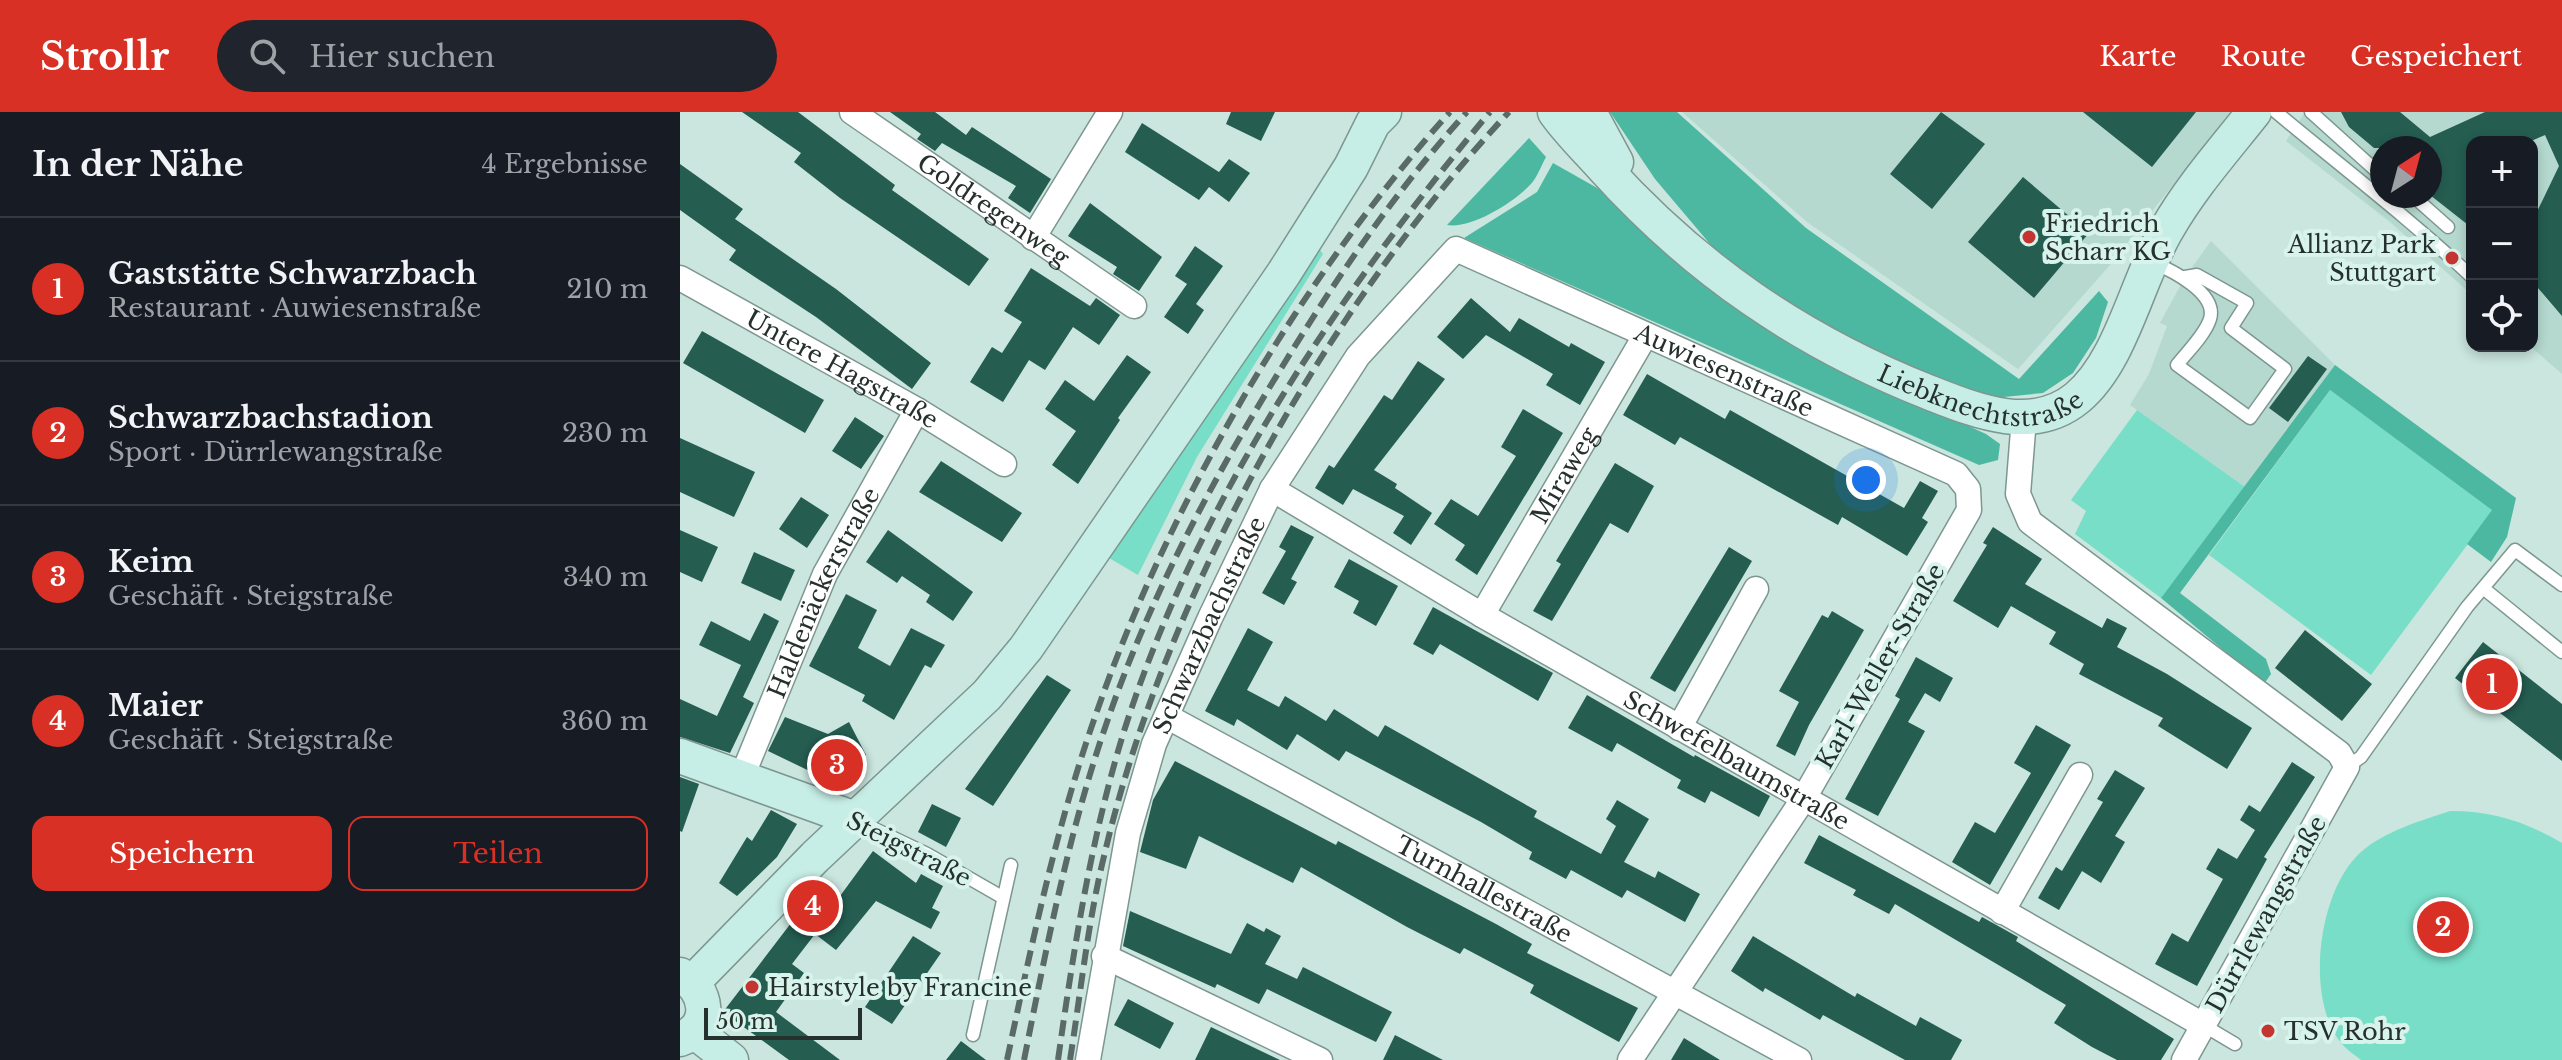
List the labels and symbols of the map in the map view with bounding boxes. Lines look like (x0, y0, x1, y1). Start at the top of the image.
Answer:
north arrow (2370, 136, 2442, 208)
street label: Goldregenweg (912, 147, 1076, 272)
place label: Friedrich Scharr KG (2045, 209, 2171, 266)
marker: Friedrich Scharr KG (2020, 228, 2038, 246)
place label: Allianz Park Stuttgart (2287, 230, 2436, 287)
marker: Allianz Park Stuttgart (2443, 249, 2461, 267)
street label: Untere Hagstraße (741, 303, 944, 434)
street label: Auwiesenstraße (1630, 317, 1818, 423)
street label: Liebknechtstraße (1874, 358, 2089, 432)
street label: Miraweg (1524, 421, 1603, 529)
your location (1846, 460, 1886, 500)
street label: Haldenäckerstraße (761, 482, 885, 702)
street label: Schwarzbachstraße (1146, 512, 1271, 738)
street label: Karl-Weller-Straße (1809, 558, 1951, 774)
pin: 1 (2466, 654, 2518, 714)
street label: Schwefelbaumstraße (1619, 684, 1855, 836)
pin: 3 (811, 735, 863, 795)
street label: Steigstraße (842, 805, 976, 893)
street label: Dürrlewangstraße (2200, 810, 2332, 1018)
street label: Turnhallestraße (1391, 829, 1577, 948)
pin: 4 (787, 876, 839, 936)
pin: 2 (2417, 897, 2469, 957)
place label: Hairstyle by Francine (768, 973, 1032, 1002)
marker: Hairstyle by Francine (743, 978, 761, 996)
scale bar (704, 1004, 862, 1040)
place label: TSV Rohr (2284, 1017, 2406, 1046)
marker: TSV Rohr (2259, 1022, 2277, 1040)

